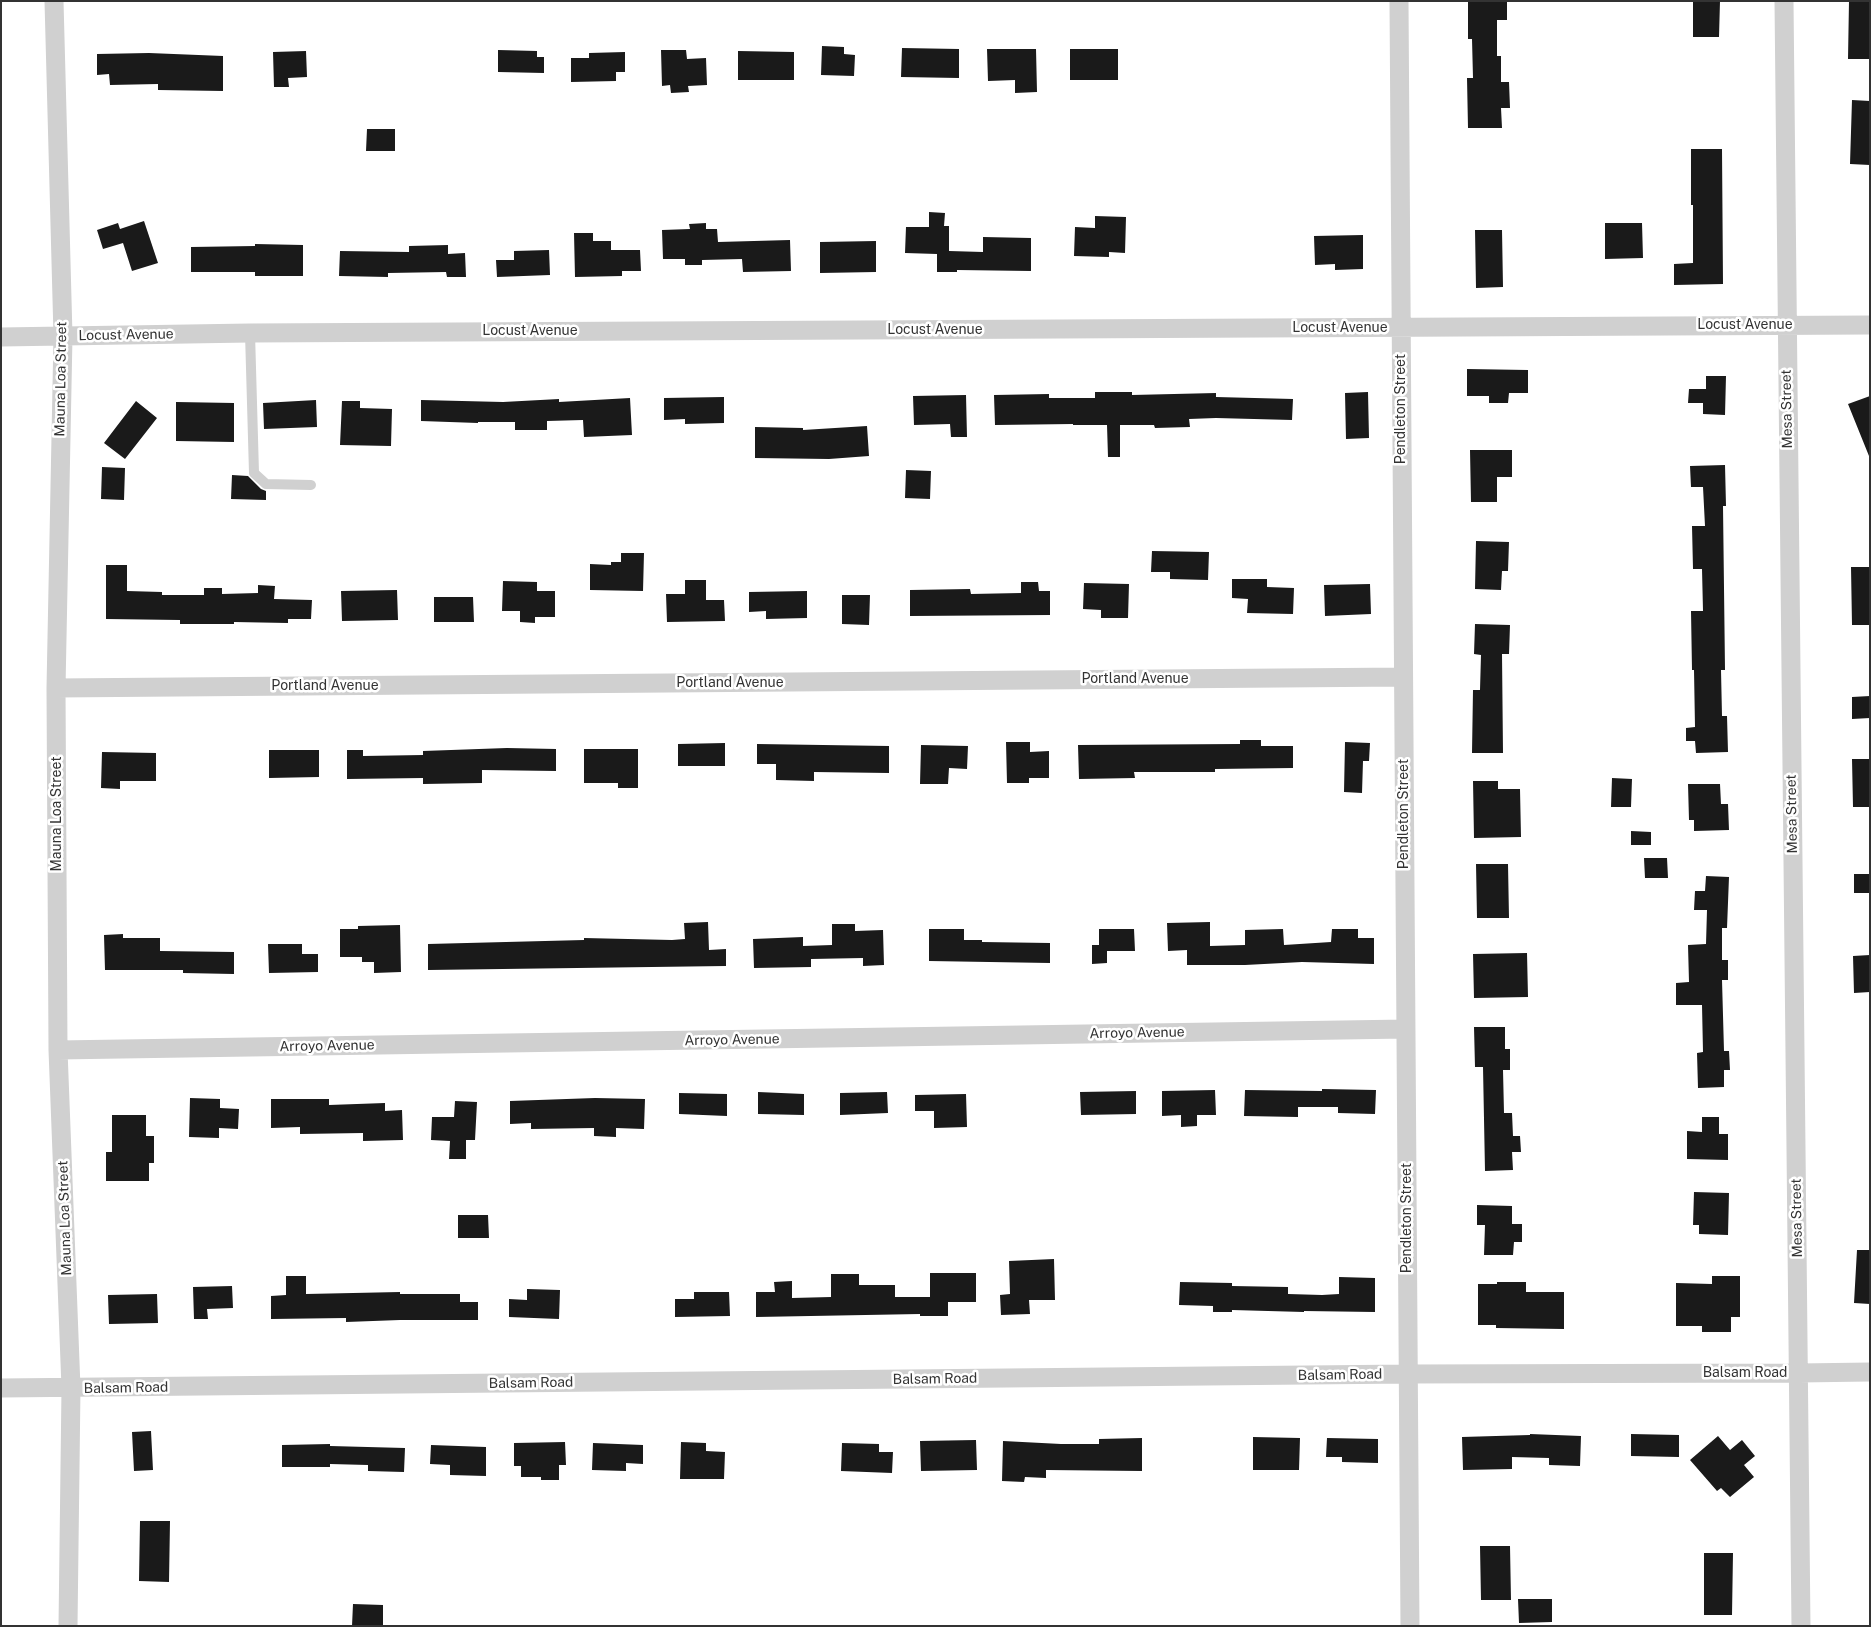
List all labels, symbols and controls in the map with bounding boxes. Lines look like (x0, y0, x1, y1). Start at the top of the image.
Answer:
street label: Locust Avenue (1697, 317, 1793, 333)
street label: Locust Avenue (1292, 320, 1388, 336)
street label: Mauna Loa Street (52, 321, 70, 437)
street label: Locust Avenue (887, 322, 983, 338)
street label: Locust Avenue (482, 323, 578, 339)
street label: Locust Avenue (78, 326, 174, 344)
street label: Pendleton Street (1393, 354, 1409, 464)
street label: Mesa Street (1778, 369, 1796, 449)
street label: Portland Avenue (1081, 671, 1189, 687)
street label: Portland Avenue (676, 675, 784, 691)
street label: Portland Avenue (271, 678, 379, 694)
street label: Mauna Loa Street (49, 756, 65, 872)
street label: Pendleton Street (1396, 759, 1412, 869)
street label: Mesa Street (1783, 774, 1801, 854)
street label: Arroyo Avenue (1089, 1024, 1185, 1042)
street label: Arroyo Avenue (684, 1031, 780, 1049)
street label: Arroyo Avenue (279, 1037, 375, 1055)
street label: Mauna Loa Street (55, 1160, 75, 1276)
street label: Pendleton Street (1399, 1163, 1415, 1273)
street label: Mesa Street (1788, 1178, 1806, 1258)
street label: Balsam Road (1703, 1365, 1787, 1381)
street label: Balsam Road (1298, 1366, 1382, 1384)
street label: Balsam Road (893, 1370, 977, 1388)
street label: Balsam Road (489, 1374, 573, 1392)
street label: Balsam Road (84, 1379, 168, 1397)

